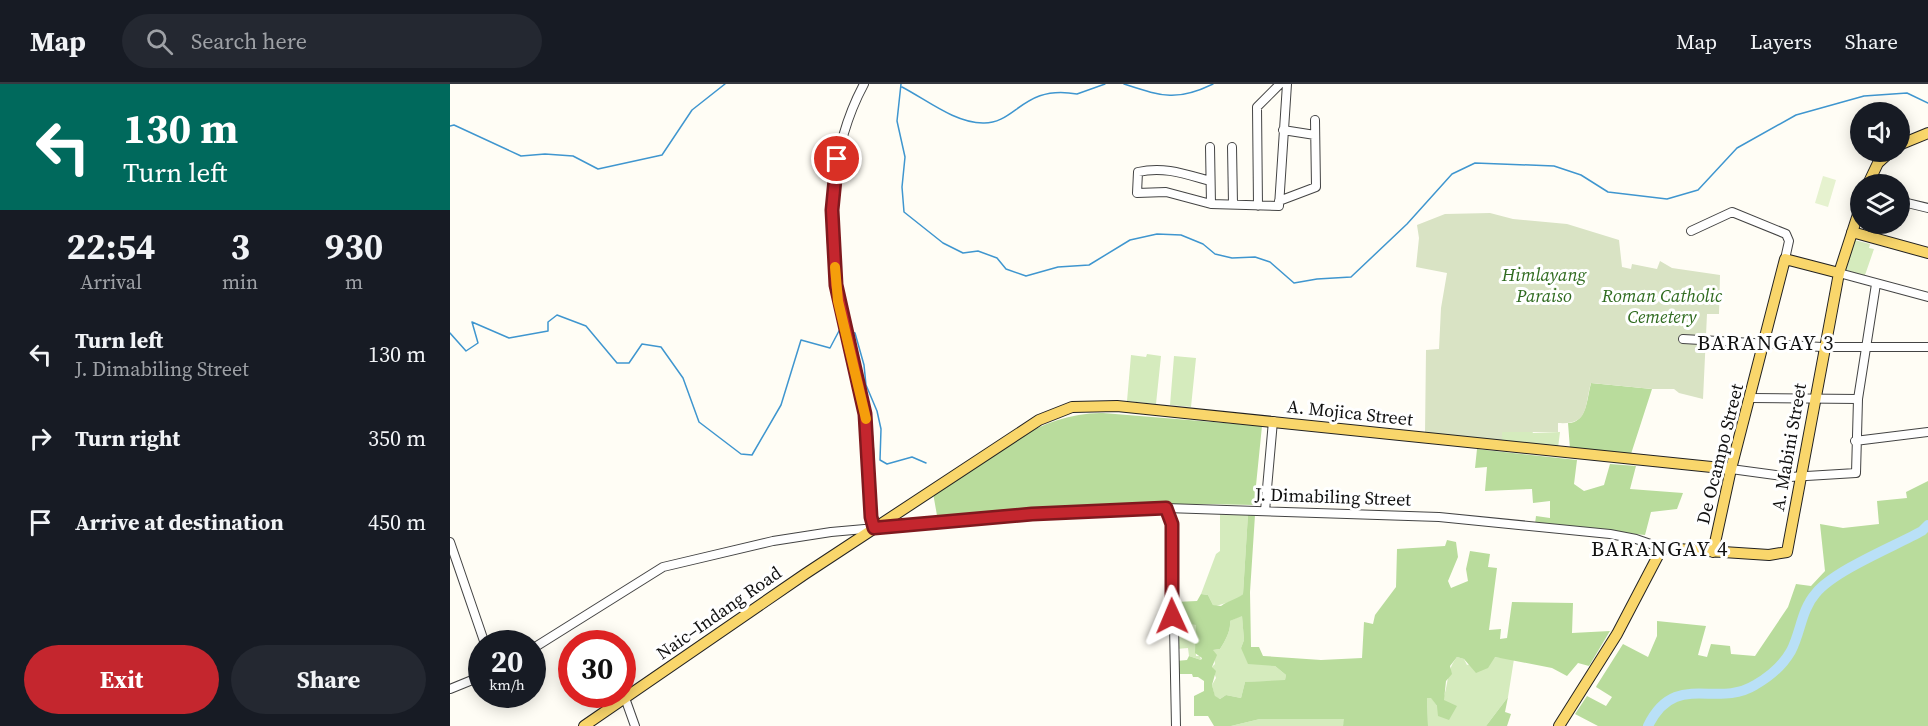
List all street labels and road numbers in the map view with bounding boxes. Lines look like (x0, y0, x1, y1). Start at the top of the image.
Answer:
street label: De Ocampo Street (1690, 381, 1749, 527)
street label: A. Mabini Street (1765, 381, 1812, 513)
street label: A. Mojica Street (1286, 393, 1414, 432)
street label: J. Dimabiling Street (1253, 481, 1412, 512)
street label: Naic–Indang Road (651, 560, 786, 665)

